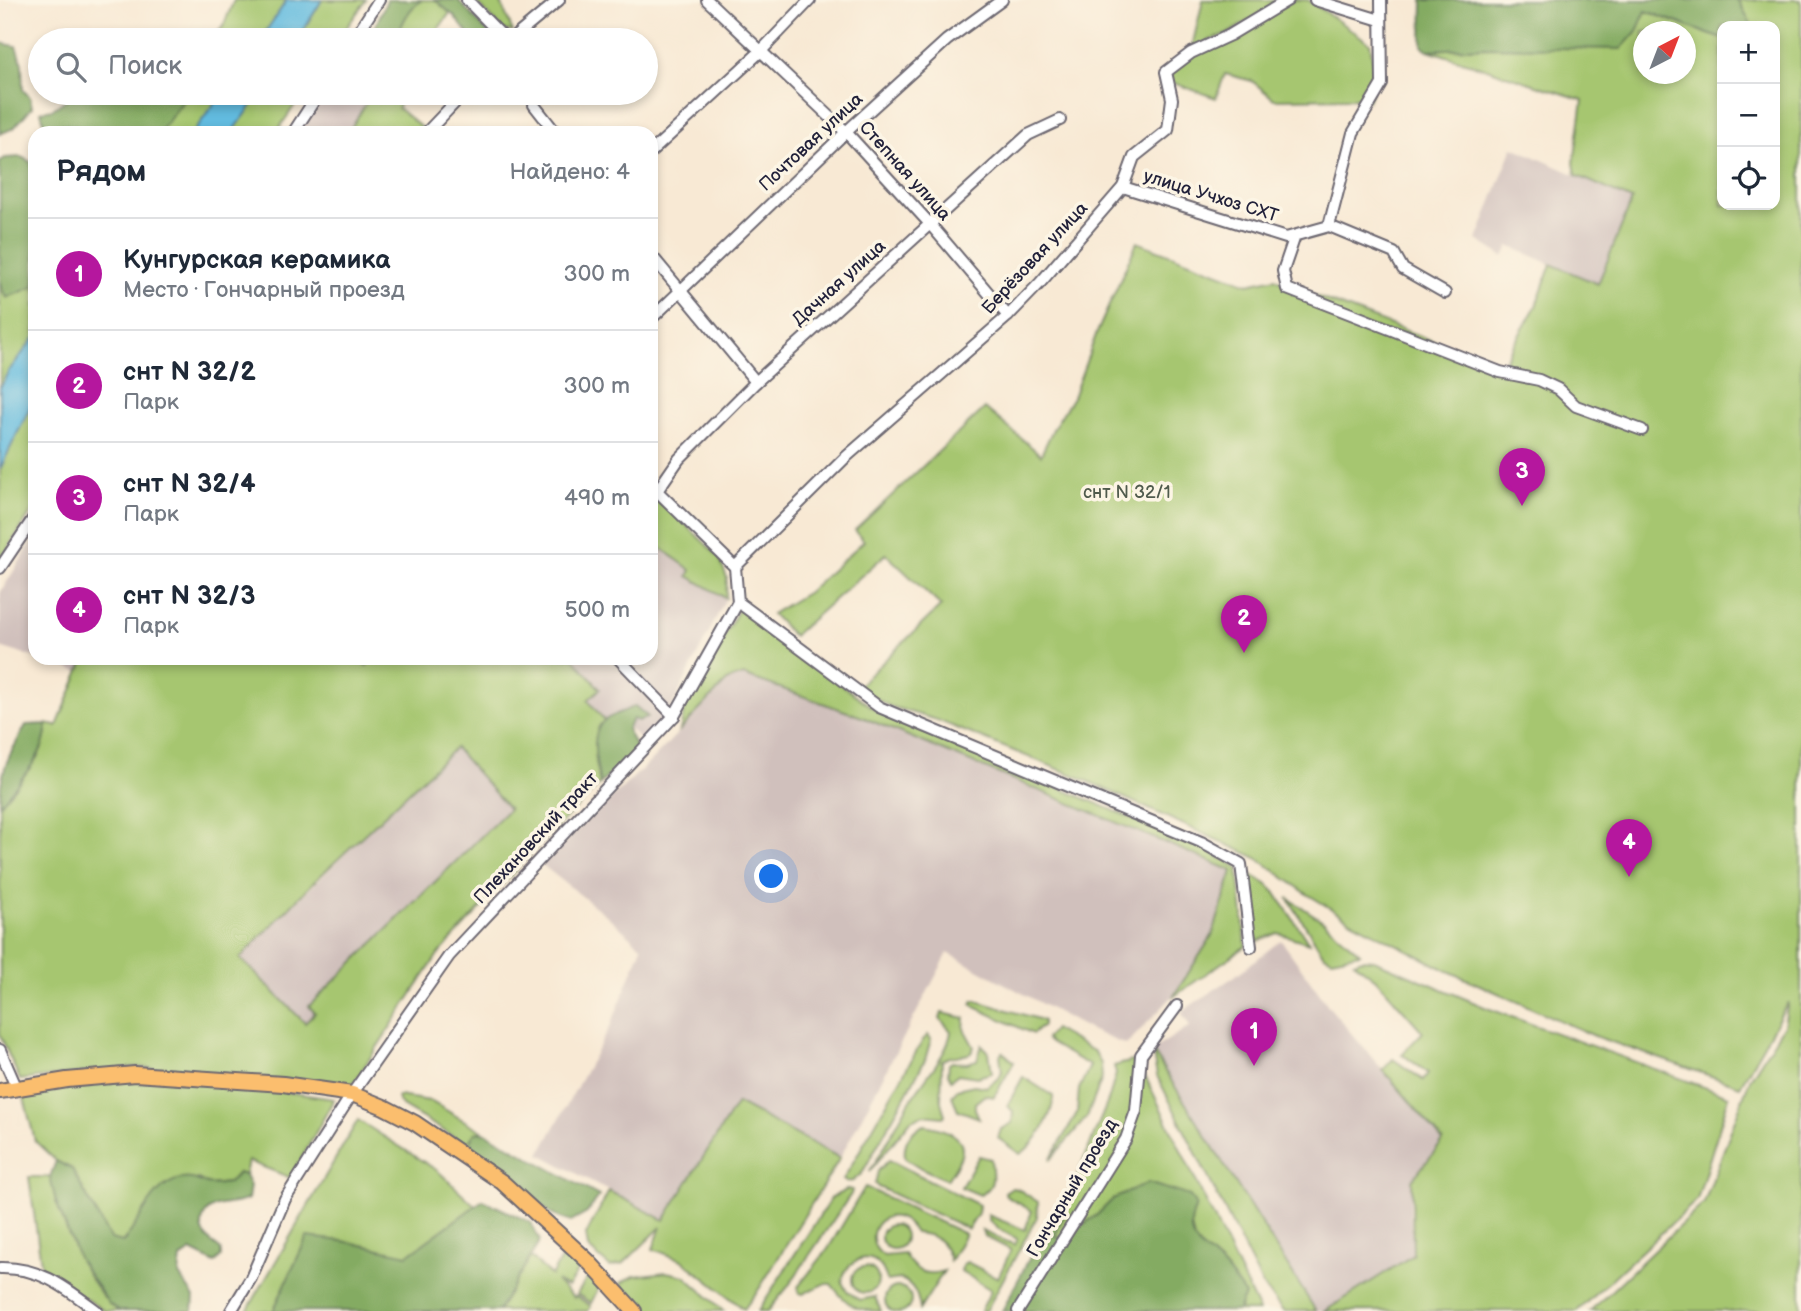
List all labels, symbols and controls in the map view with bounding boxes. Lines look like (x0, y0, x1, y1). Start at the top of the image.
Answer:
north arrow (1633, 21, 1696, 84)
map controls (1717, 21, 1780, 210)
button: + (1717, 21, 1780, 84)
search box (28, 28, 658, 105)
icon: search (52, 48, 90, 86)
text: Поиск (108, 51, 182, 82)
button: − (1717, 84, 1780, 147)
street label: Почтовая улица (755, 88, 868, 195)
street label: Степная улица (855, 117, 955, 225)
button: locate (1717, 147, 1780, 210)
text: Рядом (56, 154, 146, 190)
text: Найдено: 4 (510, 158, 630, 186)
street label: улица Учхоз СХТ (1141, 165, 1282, 227)
street label: Берёзовая улица (978, 197, 1092, 318)
street label: Дачная улица (788, 235, 890, 330)
text: Кунгурская керамика (123, 245, 390, 276)
text: 1 (74, 260, 84, 288)
text: 300 m (564, 260, 630, 288)
text: Место · Гончарный проезд (123, 276, 405, 304)
text: снт N 32/2 (123, 357, 256, 388)
text: 2 (72, 372, 86, 400)
text: 300 m (564, 372, 630, 400)
text: Парк (123, 388, 179, 416)
pin: 3 (1499, 448, 1545, 506)
text: снт N 32/4 (123, 469, 256, 500)
park label: снт N 32/1 (1083, 482, 1171, 503)
text: 3 (72, 484, 86, 512)
text: 490 m (564, 484, 630, 512)
text: Парк (123, 500, 179, 528)
text: снт N 32/3 (123, 581, 255, 612)
pin: 2 (1221, 595, 1267, 653)
text: 4 (72, 596, 86, 624)
text: 500 m (565, 596, 630, 624)
text: Парк (123, 612, 179, 640)
street label: Плехановский тракт (470, 767, 603, 908)
pin: 4 (1606, 819, 1652, 877)
your location (754, 859, 788, 893)
pin: 1 (1231, 1008, 1277, 1066)
street label: Гончарный проезд (1022, 1115, 1122, 1261)

